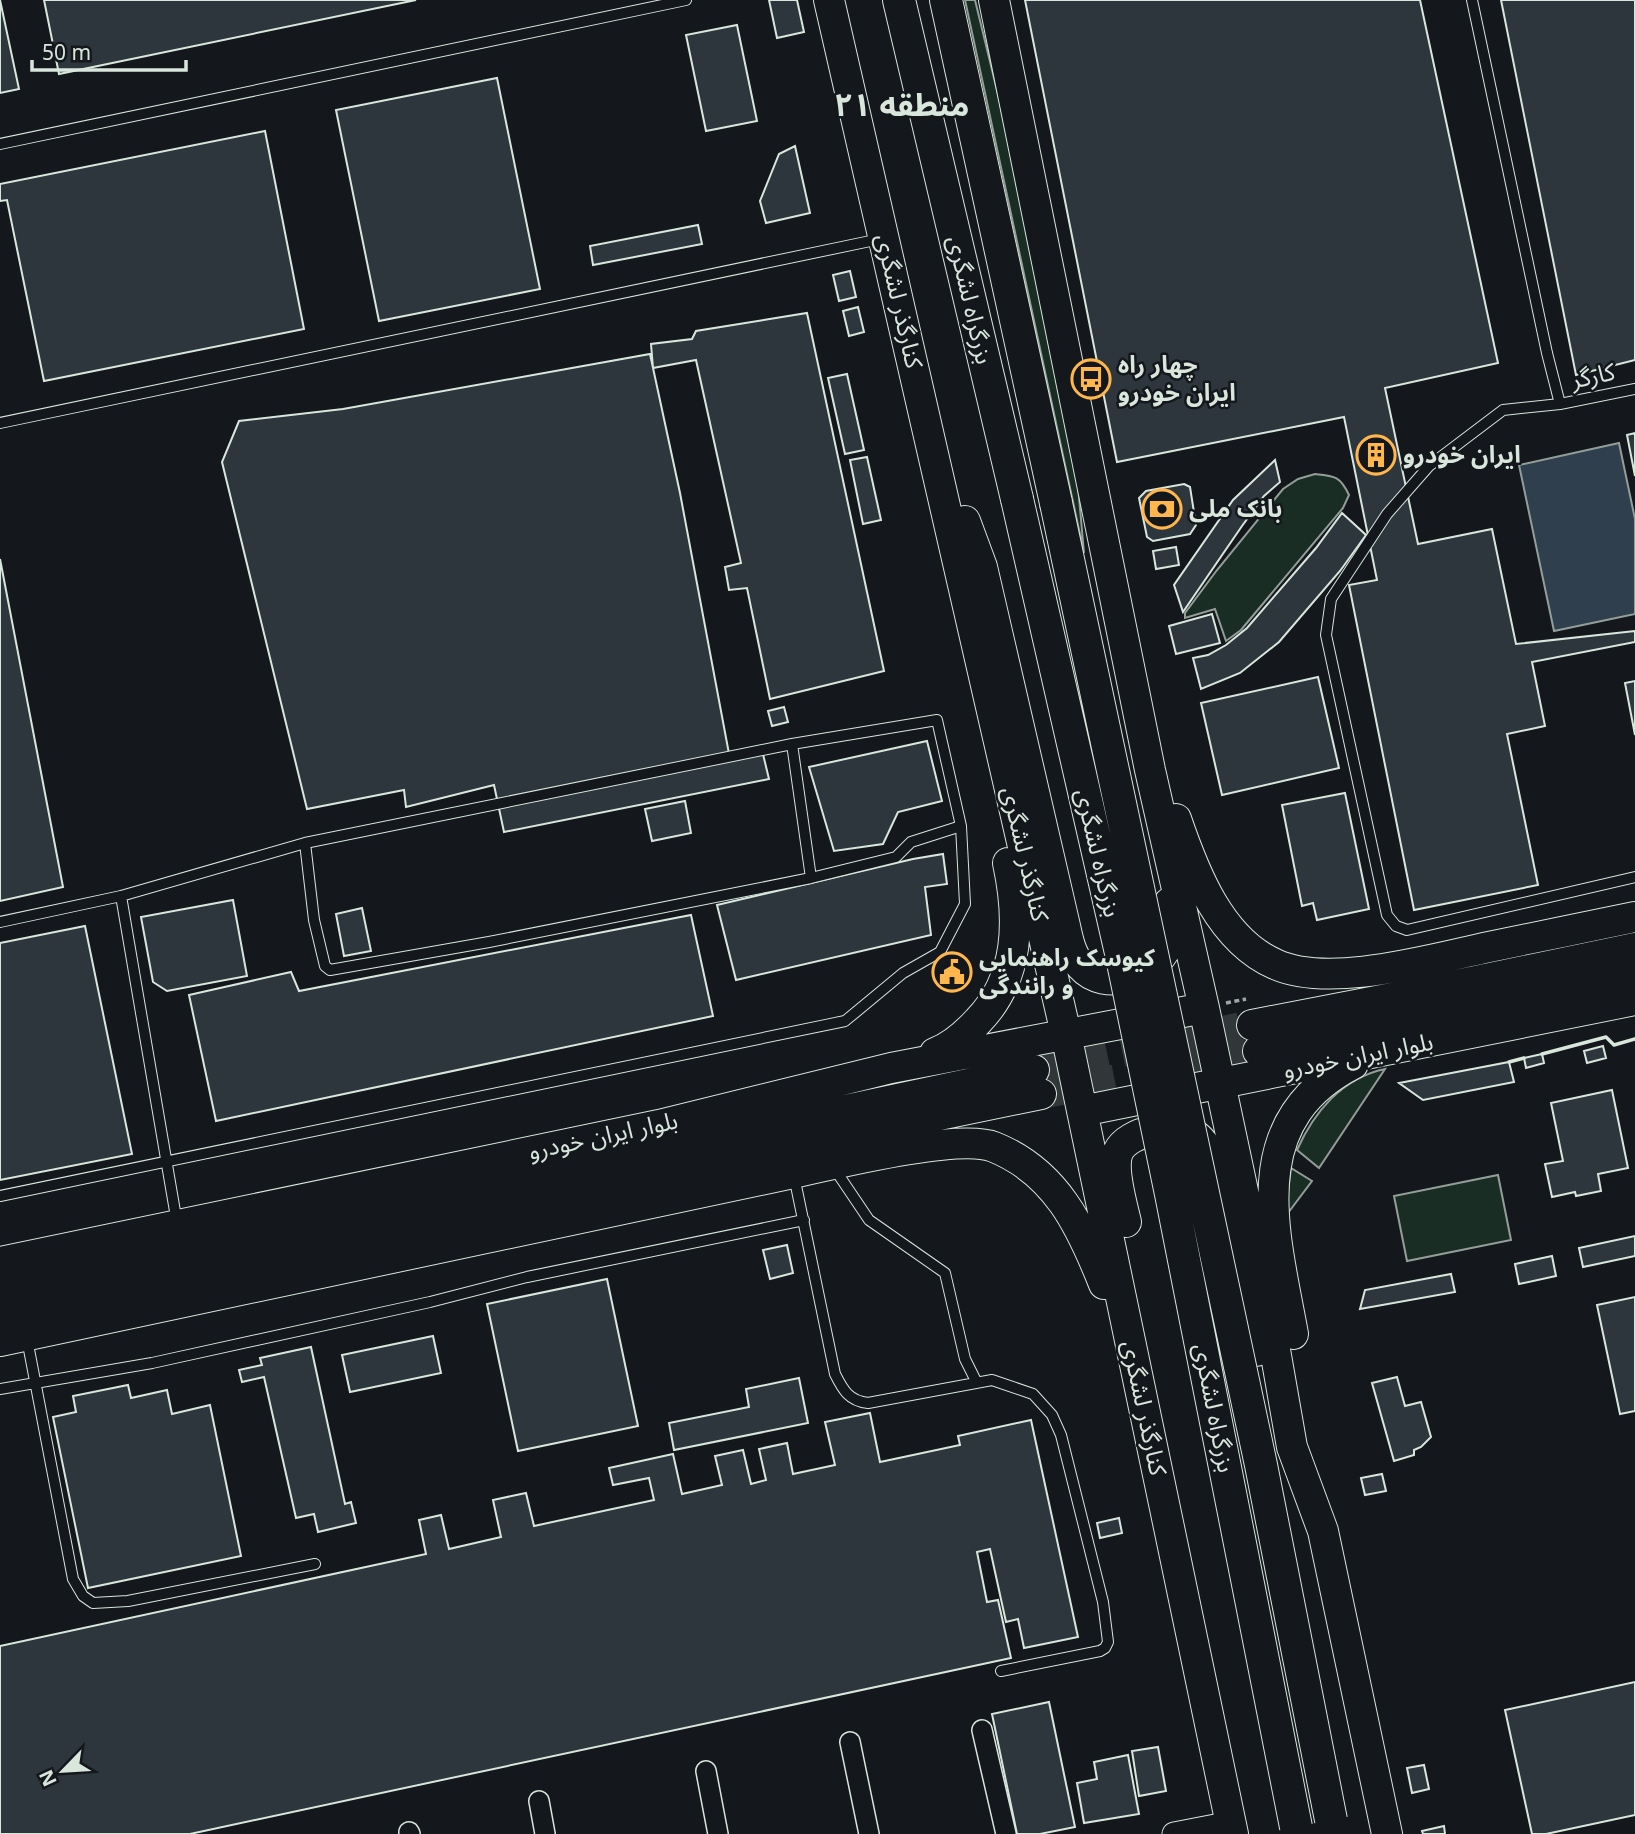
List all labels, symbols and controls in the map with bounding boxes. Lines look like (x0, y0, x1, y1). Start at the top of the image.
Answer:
scale bar (32, 28, 186, 72)
text: 50 m (42, 38, 91, 66)
district label: منطقه ۲۱ (835, 82, 969, 125)
street label: کنارگذر لشگری (869, 230, 932, 372)
street label: بزرگراه لشگری (941, 232, 1002, 367)
place label: چهار راه ایران خودرو (1118, 347, 1236, 408)
street label: کارگر (1567, 354, 1619, 395)
bus stop icon: چهار راه ایران خودرو (1070, 358, 1112, 400)
building icon: ایران خودرو (1355, 434, 1397, 476)
place label: ایران خودرو (1403, 437, 1521, 470)
bank icon: بانک ملی (1141, 488, 1183, 530)
place label: بانک ملی (1189, 491, 1282, 524)
street label: کنارگذر لشگری (995, 783, 1058, 925)
street label: بزرگراه لشگری (1069, 785, 1130, 920)
place label: کیوسک راهنمایی و رانندگی (979, 940, 1156, 1001)
public building icon: کیوسک راهنمایی و رانندگی (931, 951, 973, 993)
street label: بلوار ایران خودرو (1280, 1024, 1436, 1085)
street label: بلوار ایران خودرو (525, 1103, 681, 1167)
street label: کنارگذر لشگری (1115, 1337, 1176, 1479)
street label: بزرگراه لشگری (1187, 1340, 1244, 1475)
north arrow (28, 1736, 98, 1806)
text: N (33, 1766, 63, 1791)

